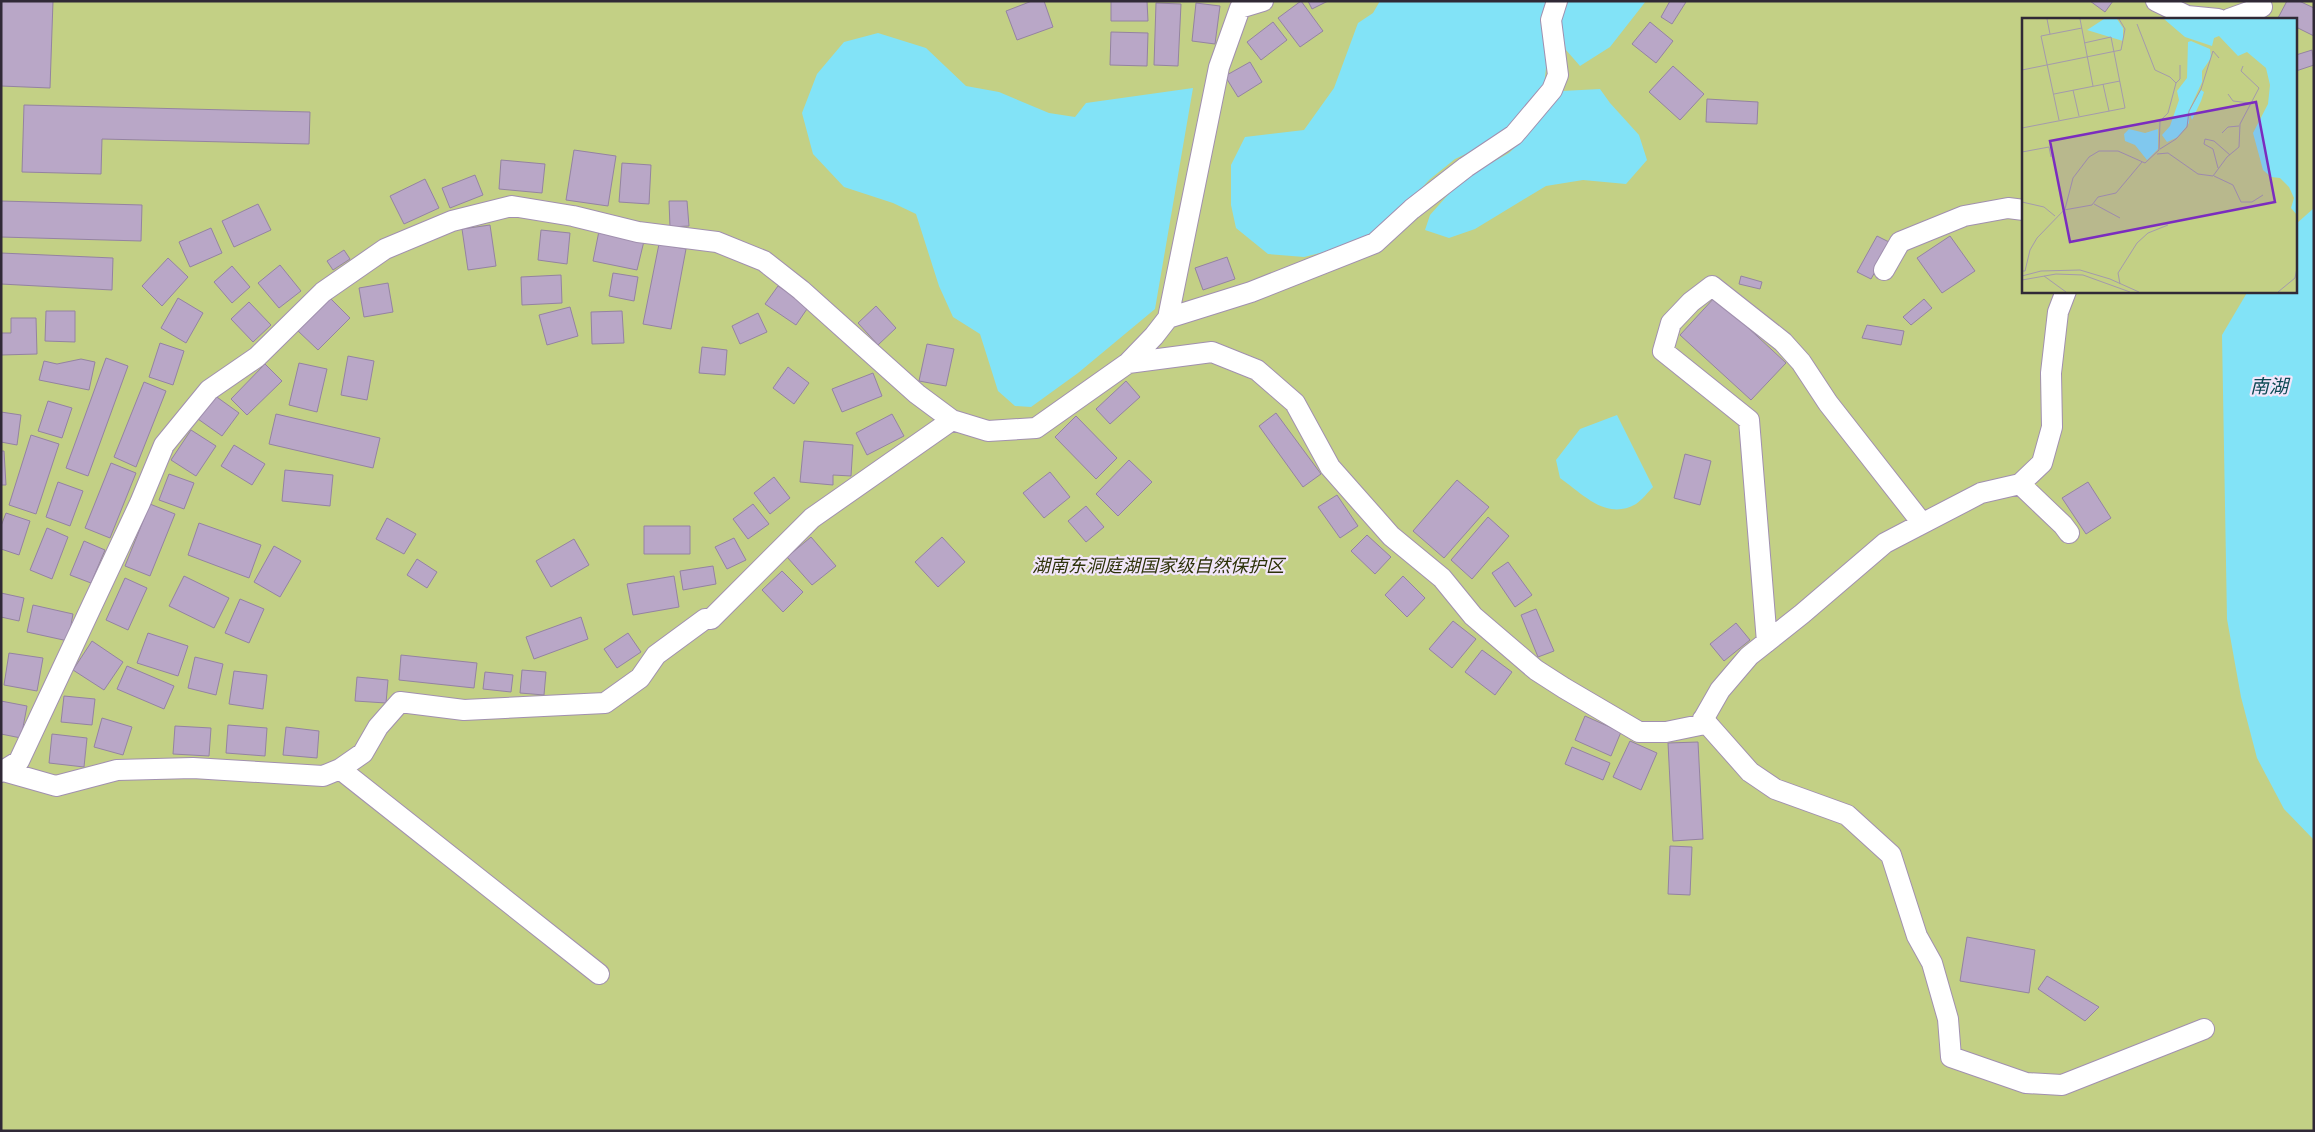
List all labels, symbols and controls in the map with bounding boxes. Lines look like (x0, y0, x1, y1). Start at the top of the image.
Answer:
inset map (2022, 18, 2298, 292)
water label: 南湖 (2250, 373, 2291, 402)
park label: 湖南东洞庭湖国家级自然保护区 (1032, 553, 1287, 580)

